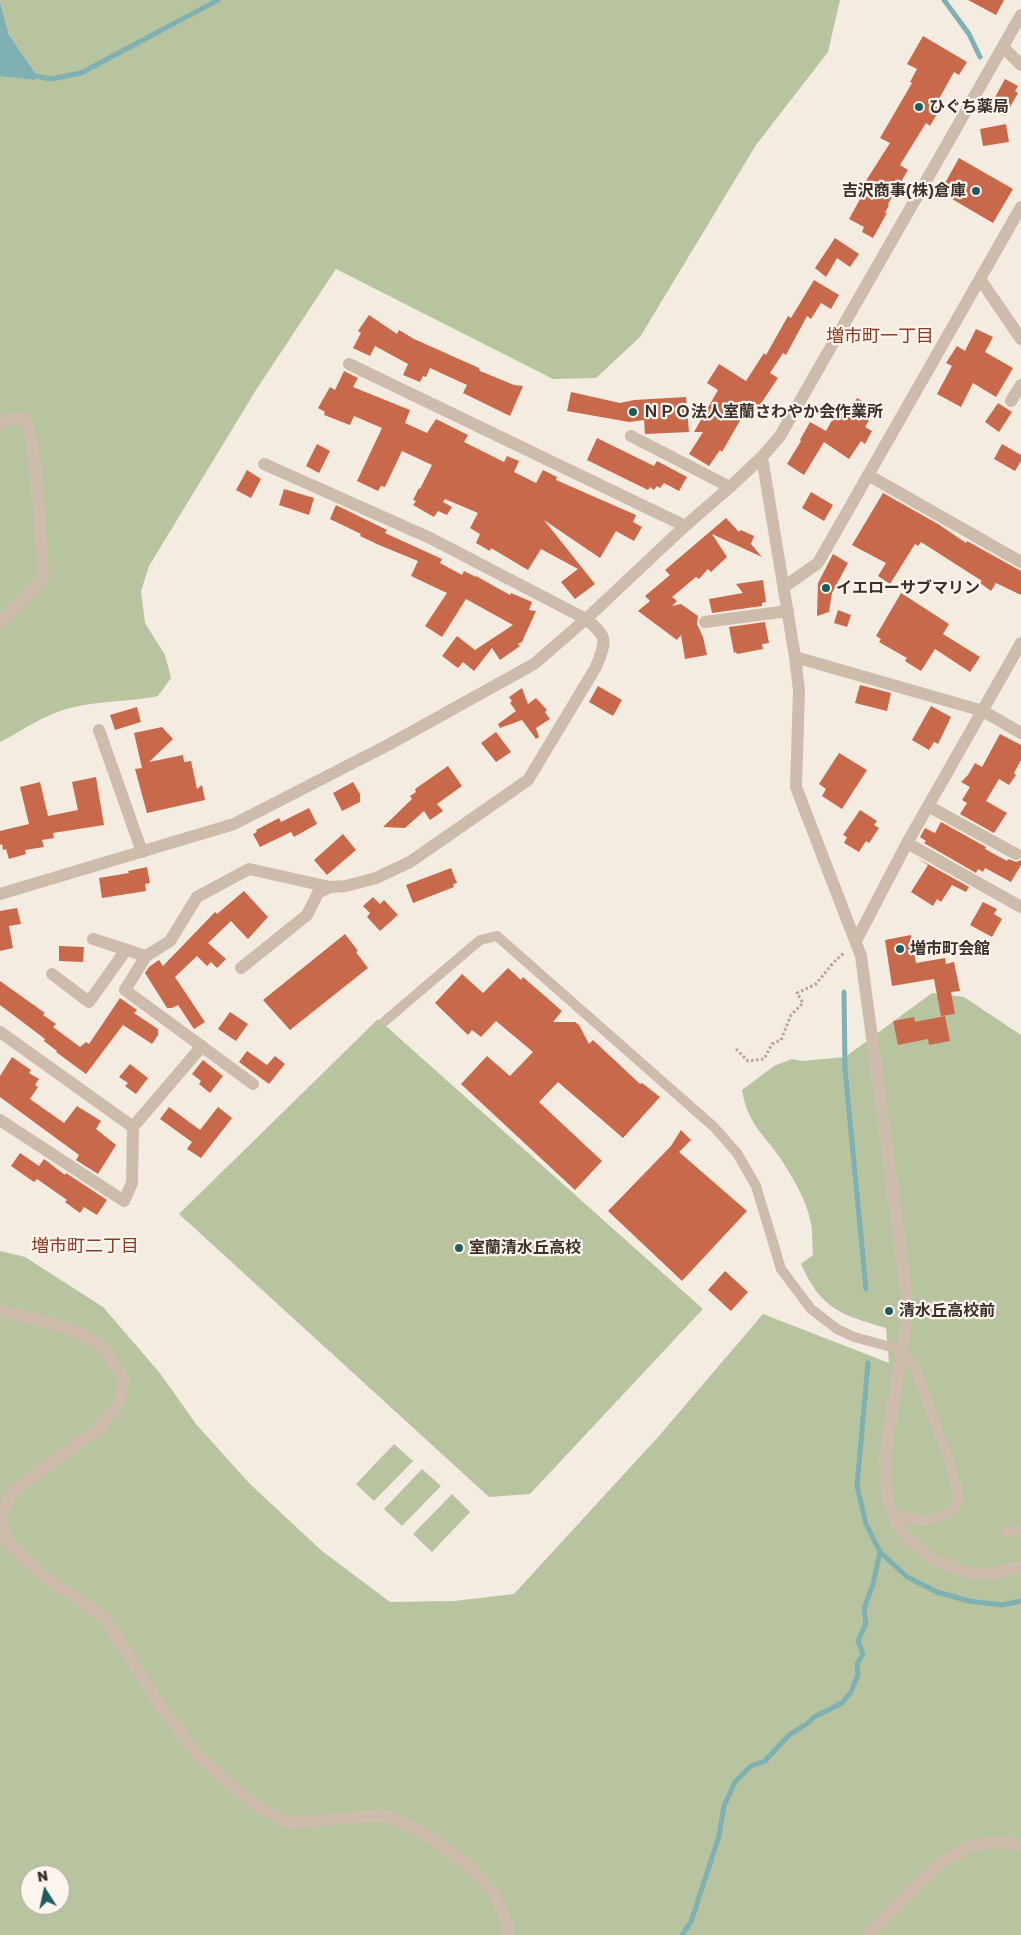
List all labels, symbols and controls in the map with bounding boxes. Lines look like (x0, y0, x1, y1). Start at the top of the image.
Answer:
place label: ひぐち薬局 (929, 97, 1009, 117)
marker: ひぐち薬局 (913, 101, 925, 113)
place label: 吉沢商事(株)倉庫 (842, 181, 966, 201)
marker: 吉沢商事(株)倉庫 (970, 185, 982, 197)
district label: 増市町一丁目 (826, 325, 934, 347)
place label: ＮＰＯ法人室蘭さわやか会作業所 (643, 402, 883, 422)
marker: ＮＰＯ法人室蘭さわやか会作業所 (627, 406, 639, 418)
place label: イエローサブマリン (836, 578, 980, 598)
marker: イエローサブマリン (820, 582, 832, 594)
place label: 増市町会館 (910, 939, 990, 959)
marker: 増市町会館 (894, 943, 906, 955)
district label: 増市町二丁目 (31, 1235, 139, 1257)
place label: 室蘭清水丘高校 (469, 1238, 581, 1258)
marker: 室蘭清水丘高校 (453, 1242, 465, 1254)
place label: 清水丘高校前 (899, 1301, 995, 1321)
marker: 清水丘高校前 (883, 1305, 895, 1317)
north arrow (20, 1865, 70, 1915)
text: N (36, 1866, 49, 1885)

